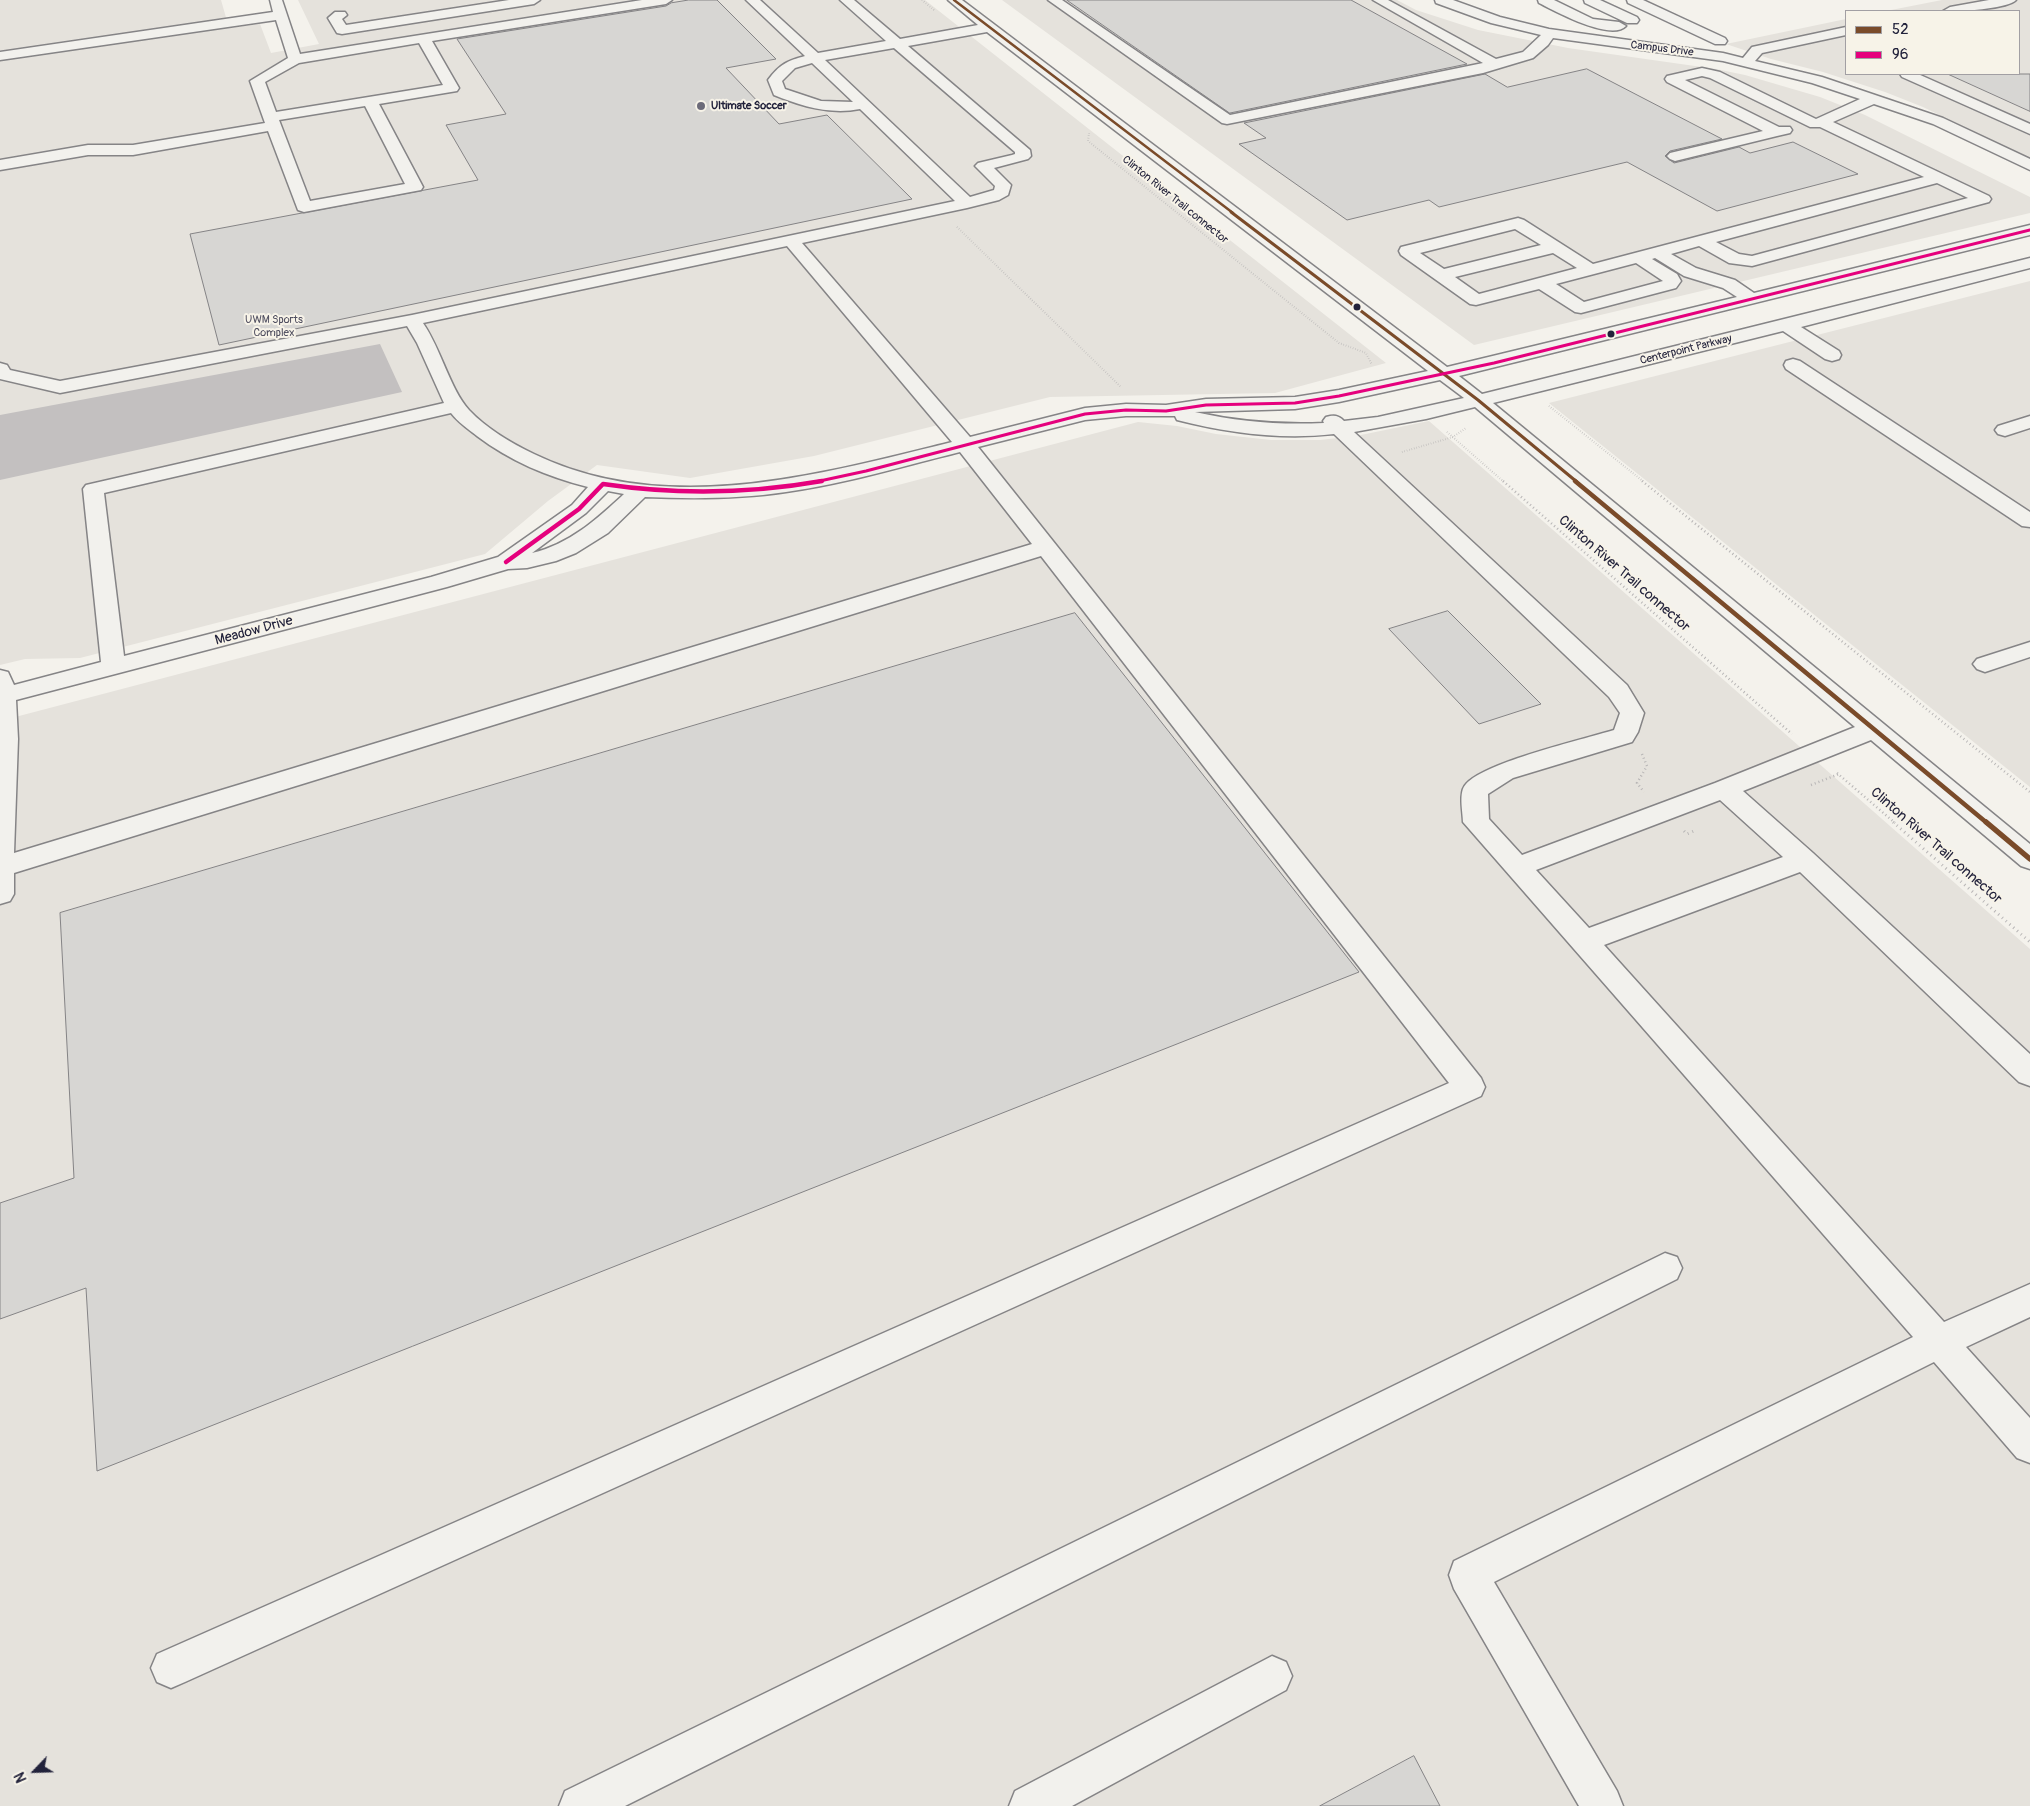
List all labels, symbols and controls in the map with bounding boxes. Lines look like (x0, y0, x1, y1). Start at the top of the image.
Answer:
legend (1845, 10, 2020, 75)
text: 52 (1892, 20, 1909, 39)
street label: Campus Drive (1630, 39, 1694, 59)
text: 96 (1892, 45, 1908, 64)
place label: Ultimate Soccer (711, 99, 787, 113)
marker: Ultimate Soccer (695, 100, 707, 112)
street label: Clinton River Trail connector (1119, 153, 1231, 247)
unlabelled marker (1352, 302, 1362, 312)
park label: UWM Sports Complex (245, 313, 303, 339)
unlabelled marker (1606, 329, 1616, 339)
street label: Centerpoint Parkway (1639, 332, 1733, 368)
street label: Clinton River Trail connector (1555, 512, 1693, 636)
street label: Meadow Drive (213, 613, 295, 649)
street label: Clinton River Trail connector (1867, 784, 2005, 908)
north arrow (10, 1746, 60, 1796)
text: N (11, 1770, 31, 1785)

